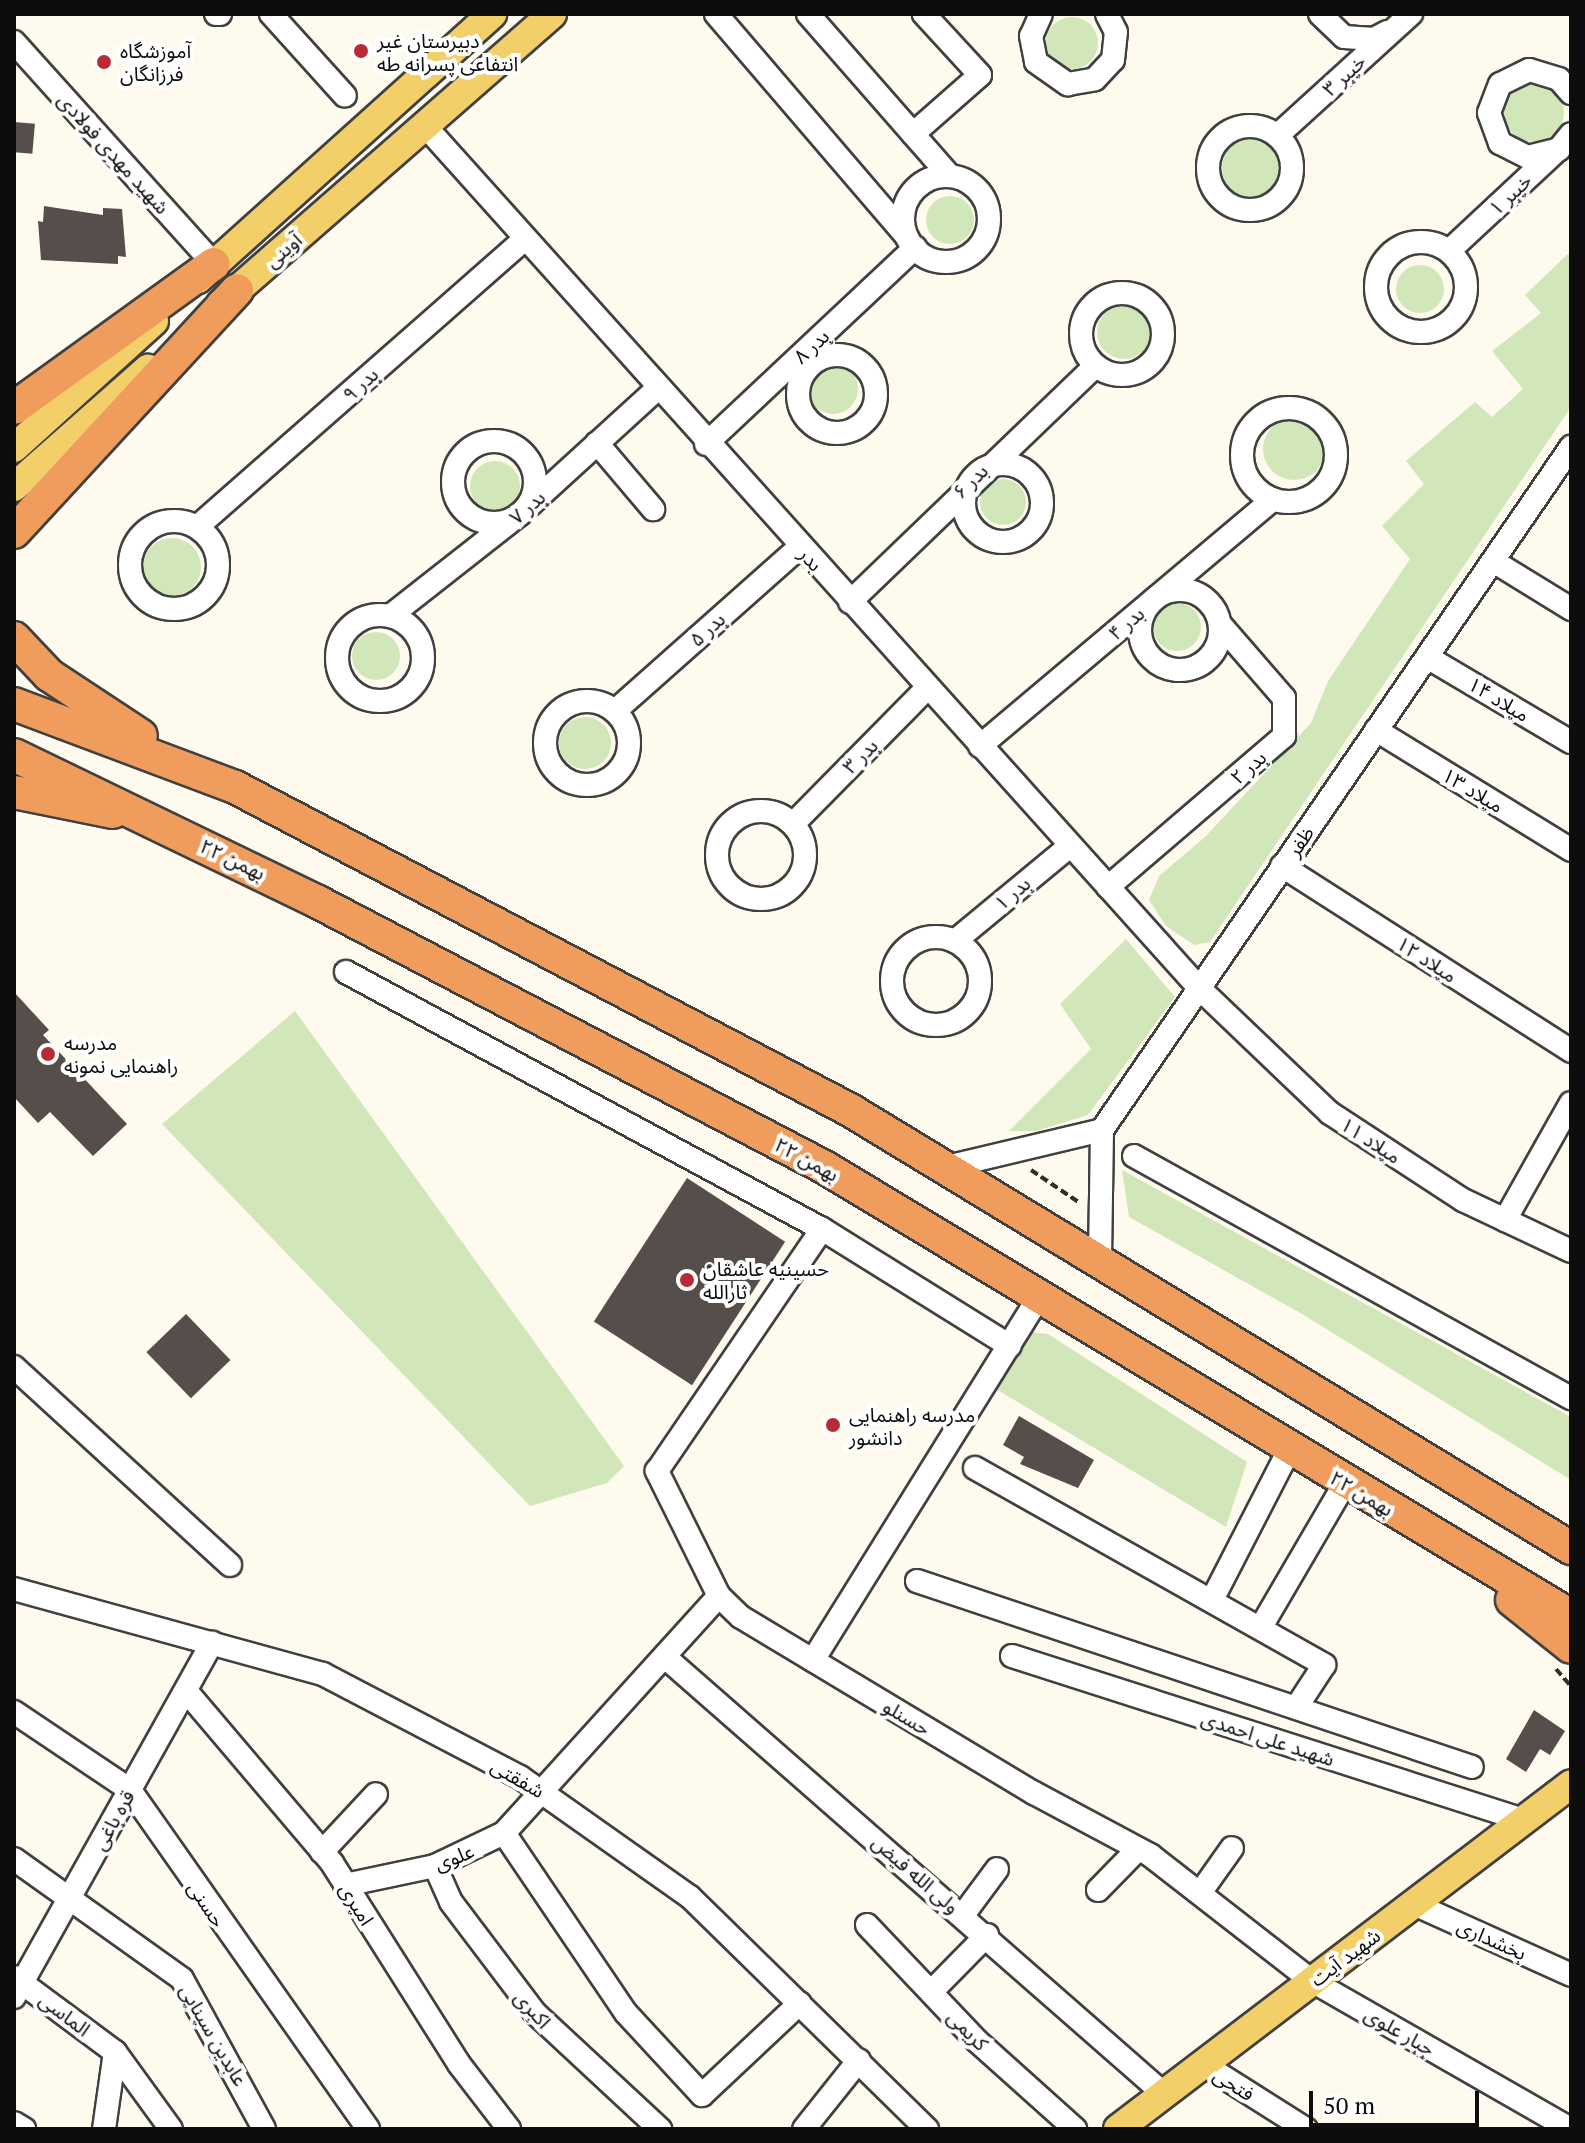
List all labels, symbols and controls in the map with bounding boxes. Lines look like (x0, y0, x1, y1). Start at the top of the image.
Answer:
place label: دبیرستان غیر انتفاعی پسرانه طه (377, 28, 518, 75)
place label: آموزشگاه فرزانگان (120, 38, 191, 85)
marker: دبیرستان غیر انتفاعی پسرانه طه (352, 42, 370, 60)
street label: خیبر ۳ (1317, 49, 1371, 101)
marker: آموزشگاه فرزانگان (95, 53, 113, 71)
street label: شهید مهدی فولادی (53, 87, 175, 219)
street label: خیبر ۱ (1483, 168, 1537, 220)
street label: آوینی (260, 227, 306, 273)
street label: بدر ۸ (788, 324, 834, 368)
street label: بدر ۹ (337, 362, 383, 406)
street label: بدر ۶ (947, 459, 993, 503)
street label: بدر ۷ (504, 485, 550, 529)
street label: بدر (794, 542, 828, 576)
street label: بدر ۴ (1103, 601, 1149, 645)
street label: بدر ۵ (684, 607, 730, 651)
street label: میلاد ۱۴ (1464, 671, 1534, 727)
street label: بدر ۳ (837, 733, 883, 779)
street label: بدر ۲ (1225, 745, 1271, 789)
street label: میلاد ۱۳ (1438, 762, 1508, 818)
street label: ظفر (1281, 821, 1319, 861)
street label: ۲۲ بهمن (197, 833, 269, 885)
street label: بدر ۱ (989, 871, 1035, 915)
street label: میلاد ۱۲ (1392, 931, 1462, 987)
place label: مدرسه راهنمایی نمونه (64, 1030, 178, 1077)
marker: مدرسه راهنمایی نمونه (39, 1045, 57, 1063)
street label: میلاد ۱۱ (1336, 1112, 1406, 1168)
street label: ۲۲ بهمن (771, 1132, 843, 1186)
place label: حسینیه عاشقان ثارالله (703, 1256, 829, 1303)
marker: حسینیه عاشقان ثارالله (678, 1271, 696, 1289)
place label: مدرسه راهنمایی دانشور (849, 1402, 975, 1449)
marker: مدرسه راهنمایی دانشور (824, 1416, 842, 1434)
street label: ۲۲ بهمن (1326, 1465, 1398, 1521)
street label: حسنلو (879, 1694, 935, 1740)
street label: شهید علی احمدی (1198, 1705, 1338, 1771)
street label: شفقتی (487, 1753, 549, 1803)
street label: قره باغی (87, 1786, 139, 1854)
street label: ولی الله فیض (867, 1830, 965, 1918)
street label: علوی (431, 1839, 477, 1875)
street label: حسنی (183, 1876, 231, 1932)
street label: امیری (335, 1878, 379, 1930)
street label: بخشداری (1454, 1913, 1530, 1965)
street label: شهید آیت (1305, 1923, 1385, 1991)
street label: عابدین سینایی (175, 1980, 253, 2090)
street label: اکبری (510, 1985, 556, 2033)
street label: الماسی (35, 1987, 95, 2041)
street label: جبار علوی (1361, 2001, 1439, 2061)
street label: کریمی (943, 2005, 993, 2055)
street label: فتحی (1209, 2062, 1259, 2106)
scale bar (1313, 2075, 1483, 2125)
text: 50 m (1323, 2089, 1375, 2121)

